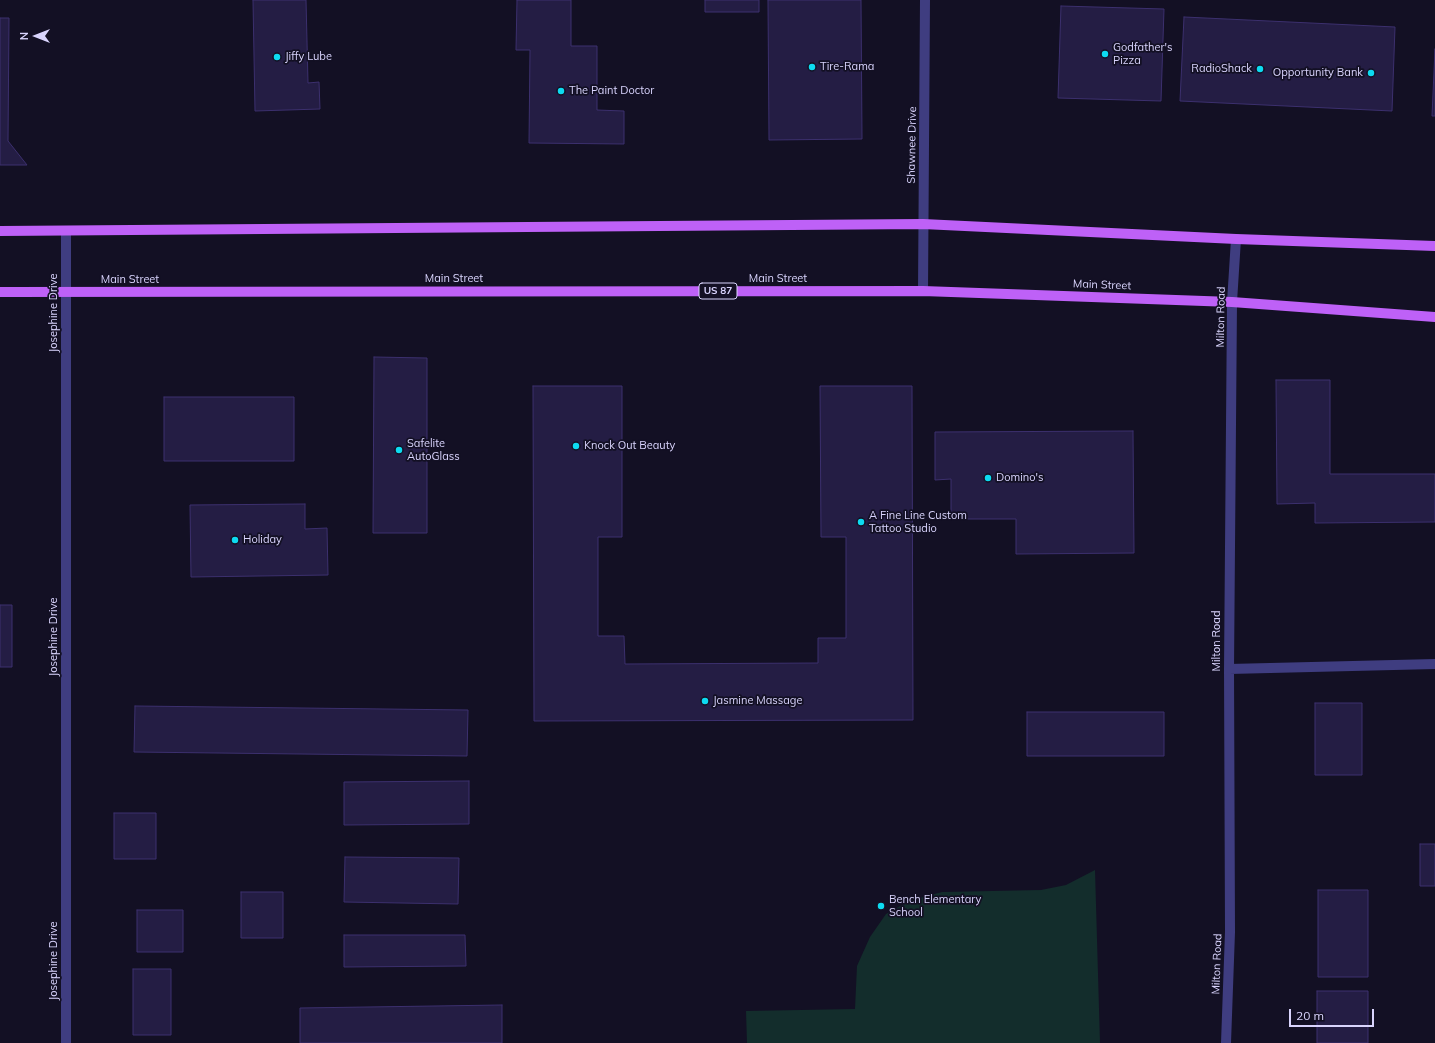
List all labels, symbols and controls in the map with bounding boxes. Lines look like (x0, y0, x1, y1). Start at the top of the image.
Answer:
north arrow (16, 16, 56, 56)
text: N (17, 32, 31, 40)
place label: Godfather's Pizza (1113, 41, 1172, 67)
marker: Godfather's Pizza (1100, 49, 1110, 59)
place label: Jiffy Lube (285, 50, 332, 64)
marker: Jiffy Lube (272, 52, 282, 62)
place label: Tire-Rama (820, 60, 874, 74)
marker: Tire-Rama (807, 62, 817, 72)
place label: RadioShack (1191, 62, 1252, 76)
marker: RadioShack (1255, 64, 1265, 74)
place label: Opportunity Bank (1273, 66, 1363, 80)
marker: Opportunity Bank (1366, 68, 1376, 78)
place label: The Paint Doctor (569, 84, 654, 98)
marker: The Paint Doctor (556, 86, 566, 96)
street label: Shawnee Drive (905, 106, 919, 184)
street label: Main Street (425, 272, 483, 286)
street label: Main Street (749, 272, 807, 286)
street label: Main Street (101, 273, 159, 287)
street label: Josephine Drive (47, 274, 61, 352)
street label: Main Street (1073, 277, 1131, 293)
road number: US 87 (699, 283, 737, 299)
street label: Milton Road (1214, 286, 1228, 348)
place label: Safelite AutoGlass (407, 437, 460, 463)
place label: Knock Out Beauty (584, 439, 675, 453)
marker: Knock Out Beauty (571, 441, 581, 451)
marker: Safelite AutoGlass (394, 445, 404, 455)
place label: Domino's (996, 471, 1043, 485)
marker: Domino's (983, 473, 993, 483)
place label: A Fine Line Custom Tattoo Studio (869, 509, 967, 535)
marker: A Fine Line Custom Tattoo Studio (856, 517, 866, 527)
place label: Holiday (243, 533, 282, 547)
marker: Holiday (230, 535, 240, 545)
street label: Josephine Drive (47, 598, 61, 676)
street label: Milton Road (1210, 610, 1224, 672)
place label: Jasmine Massage (713, 694, 802, 708)
marker: Jasmine Massage (700, 696, 710, 706)
place label: Bench Elementary School (889, 893, 981, 919)
marker: Bench Elementary School (876, 901, 886, 911)
street label: Josephine Drive (47, 922, 61, 1000)
street label: Milton Road (1209, 933, 1225, 995)
scale bar (1291, 1001, 1376, 1027)
text: 20 m (1296, 1008, 1324, 1023)

